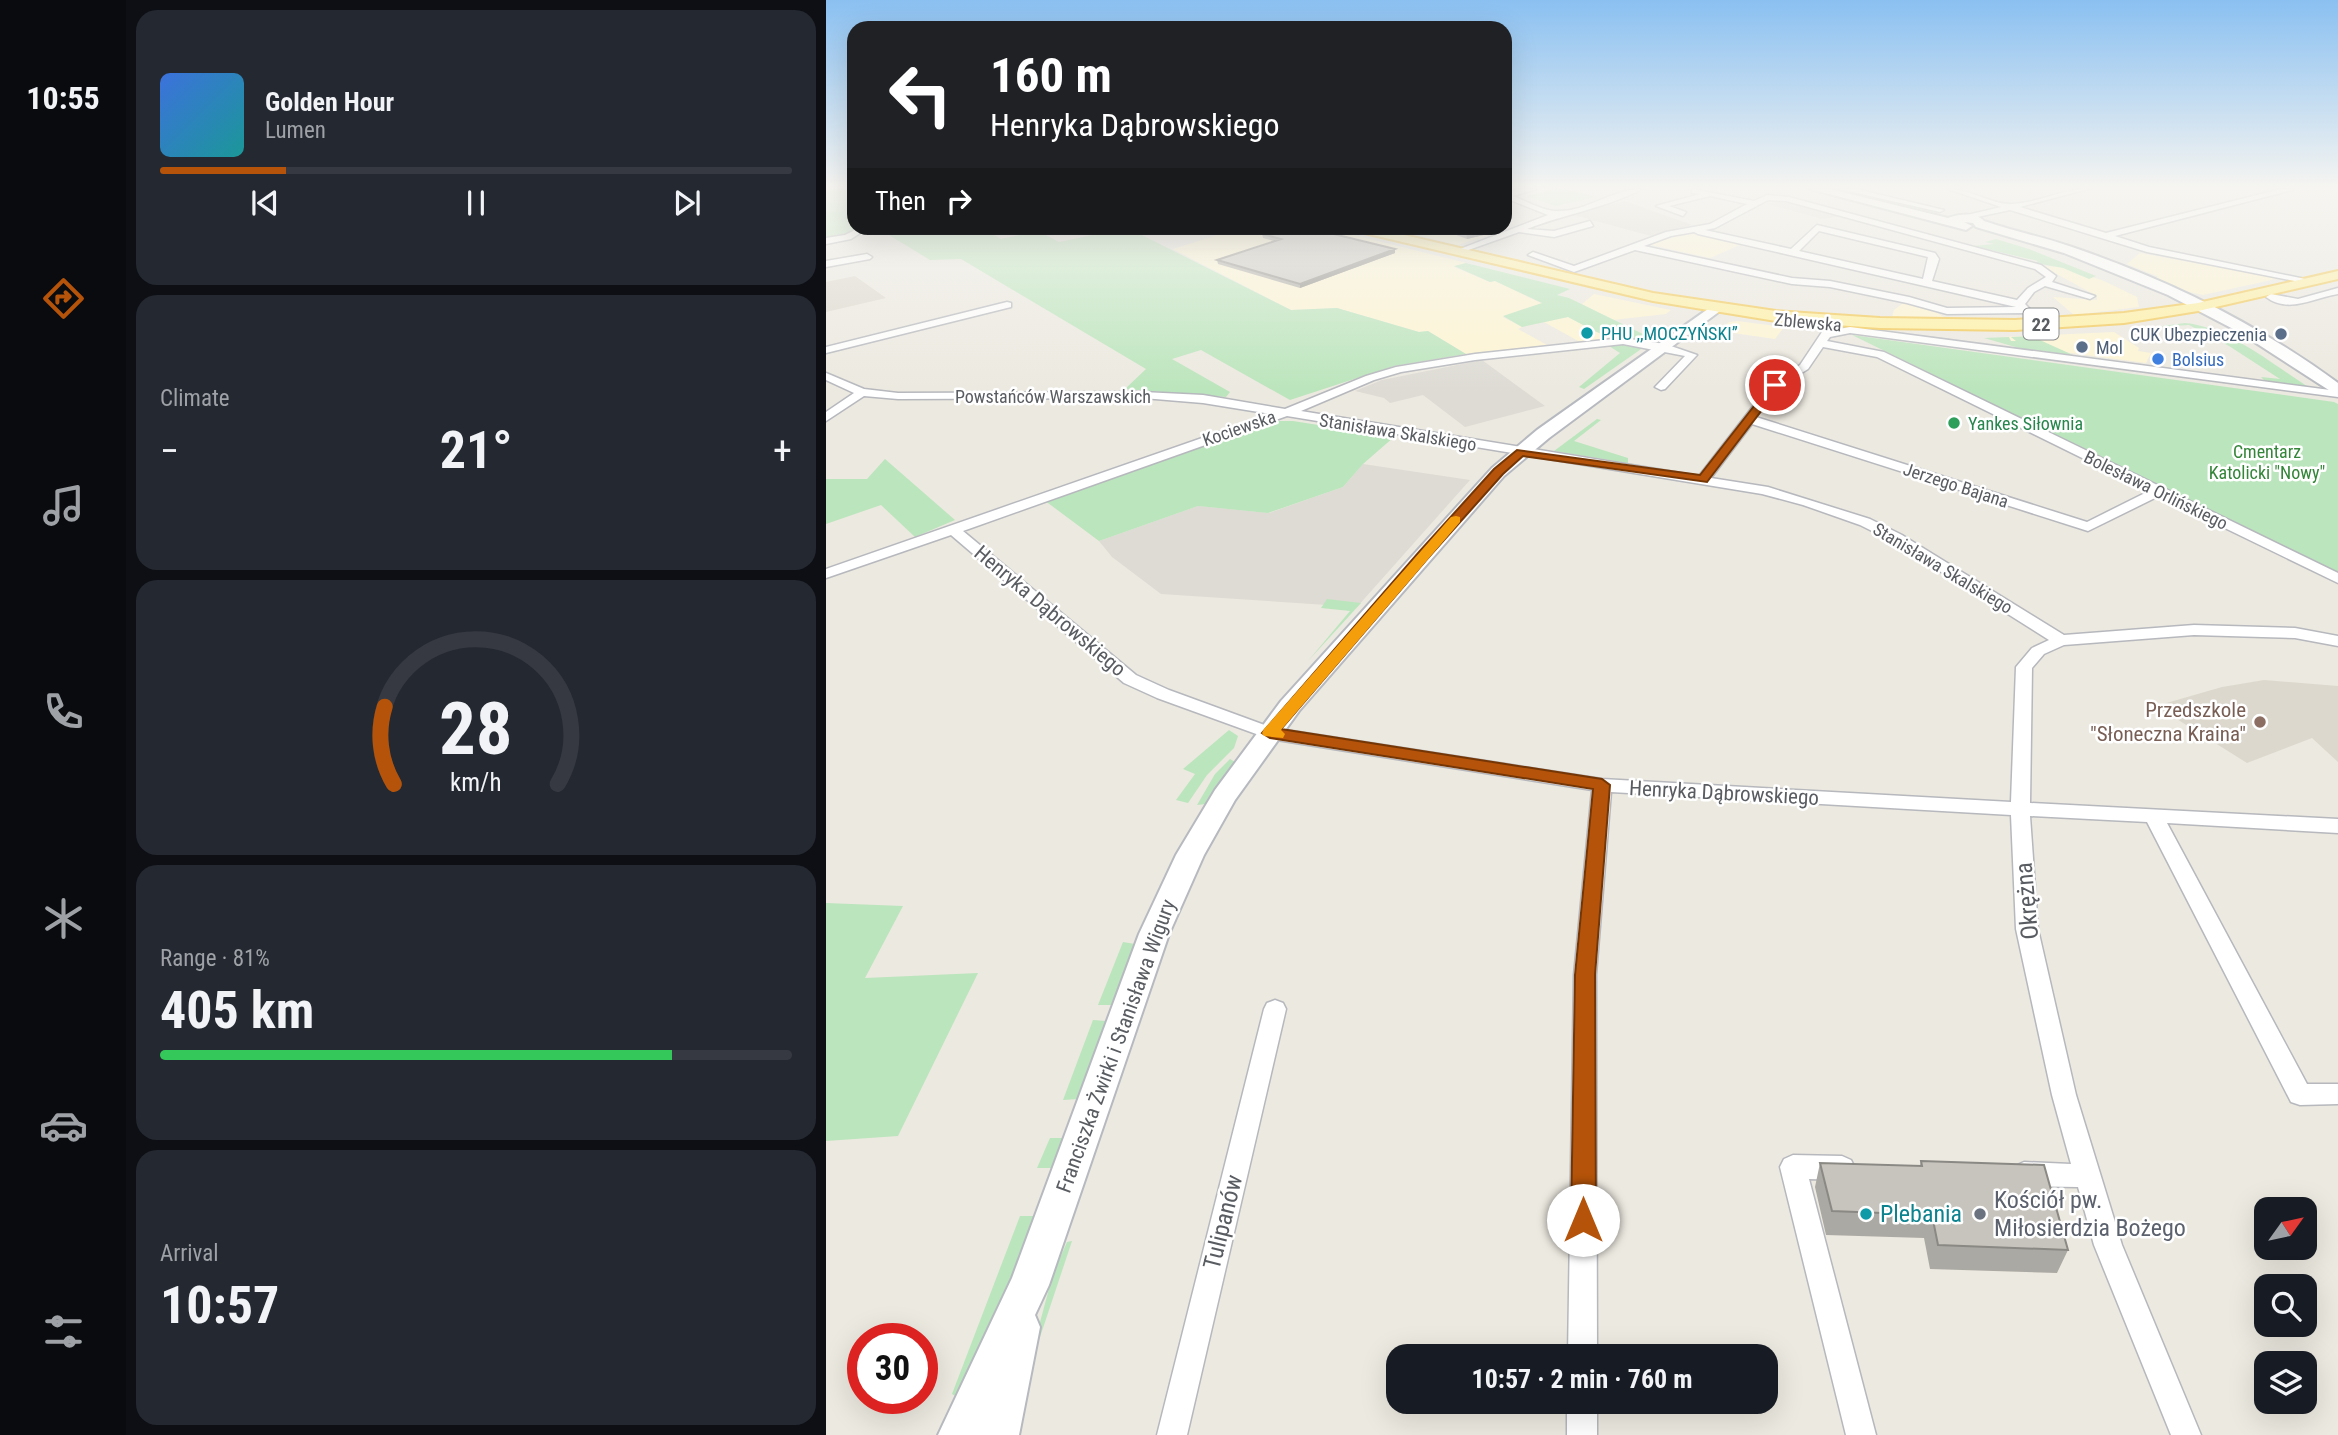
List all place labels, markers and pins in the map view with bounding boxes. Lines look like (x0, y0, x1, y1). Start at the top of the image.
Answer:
place label: PHU ,,MOCZYŃSKI” (1601, 323, 1738, 344)
place label: CUK Ubezpieczenia (2130, 324, 2267, 345)
marker: PHU ,,MOCZYŃSKI” (1579, 325, 1595, 341)
marker: CUK Ubezpieczenia (2273, 326, 2289, 342)
place label: Mol (2096, 337, 2123, 358)
marker: Mol (2074, 339, 2090, 355)
place label: Bolsius (2172, 349, 2224, 370)
marker: Bolsius (2150, 351, 2166, 367)
pin (1745, 355, 1805, 415)
place label: Yankes Siłownia (1968, 413, 2083, 434)
marker: Yankes Siłownia (1946, 415, 1962, 431)
place label: Przedszkole "Słoneczna Kraina" (2090, 698, 2246, 746)
marker: Przedszkole "Słoneczna Kraina" (2252, 714, 2268, 730)
place label: Kościół pw. Miłosierdzia Bożego (1994, 1186, 2186, 1242)
place label: Plebania (1880, 1200, 1962, 1228)
marker: Plebania (1858, 1206, 1874, 1222)
marker: Kościół pw. Miłosierdzia Bożego (1972, 1206, 1988, 1222)

